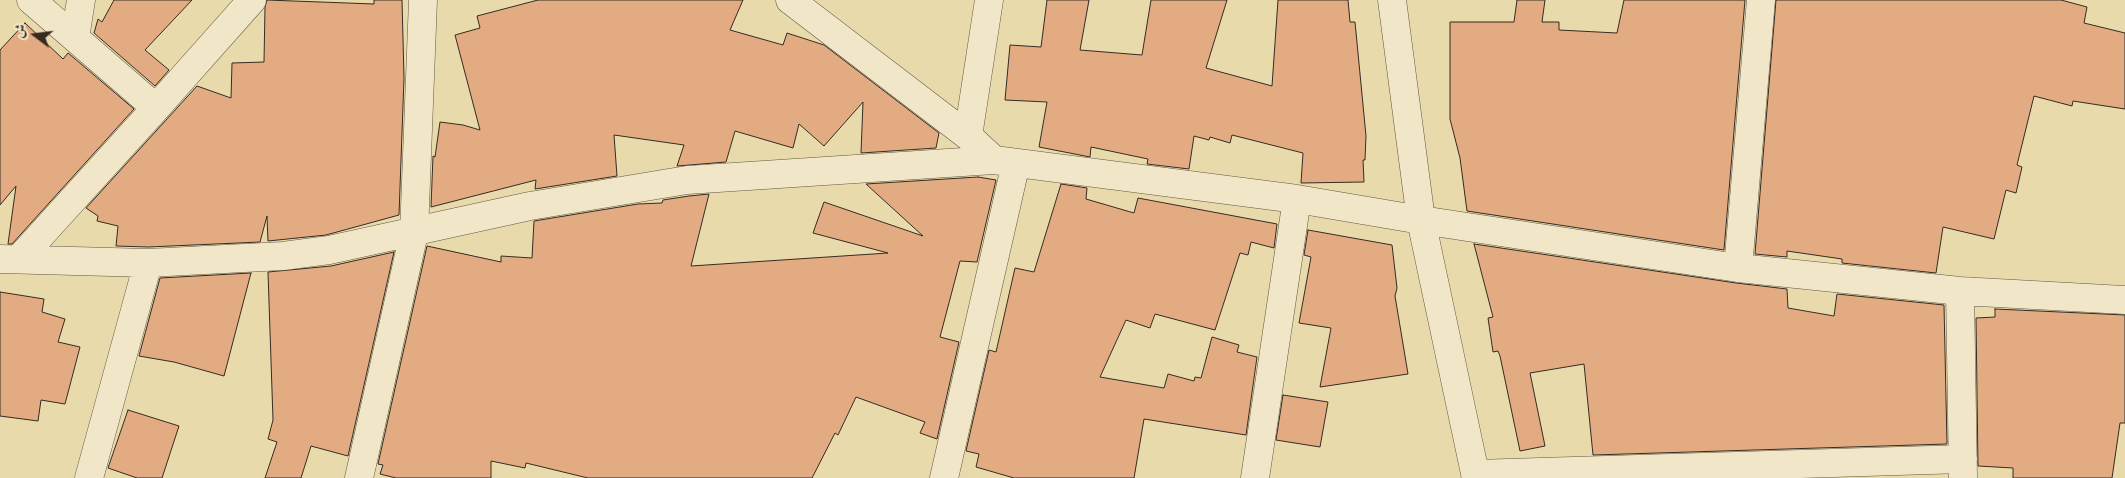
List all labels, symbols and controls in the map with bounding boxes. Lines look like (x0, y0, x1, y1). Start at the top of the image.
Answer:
north arrow (10, 10, 60, 60)
text: ش (10, 22, 31, 40)

